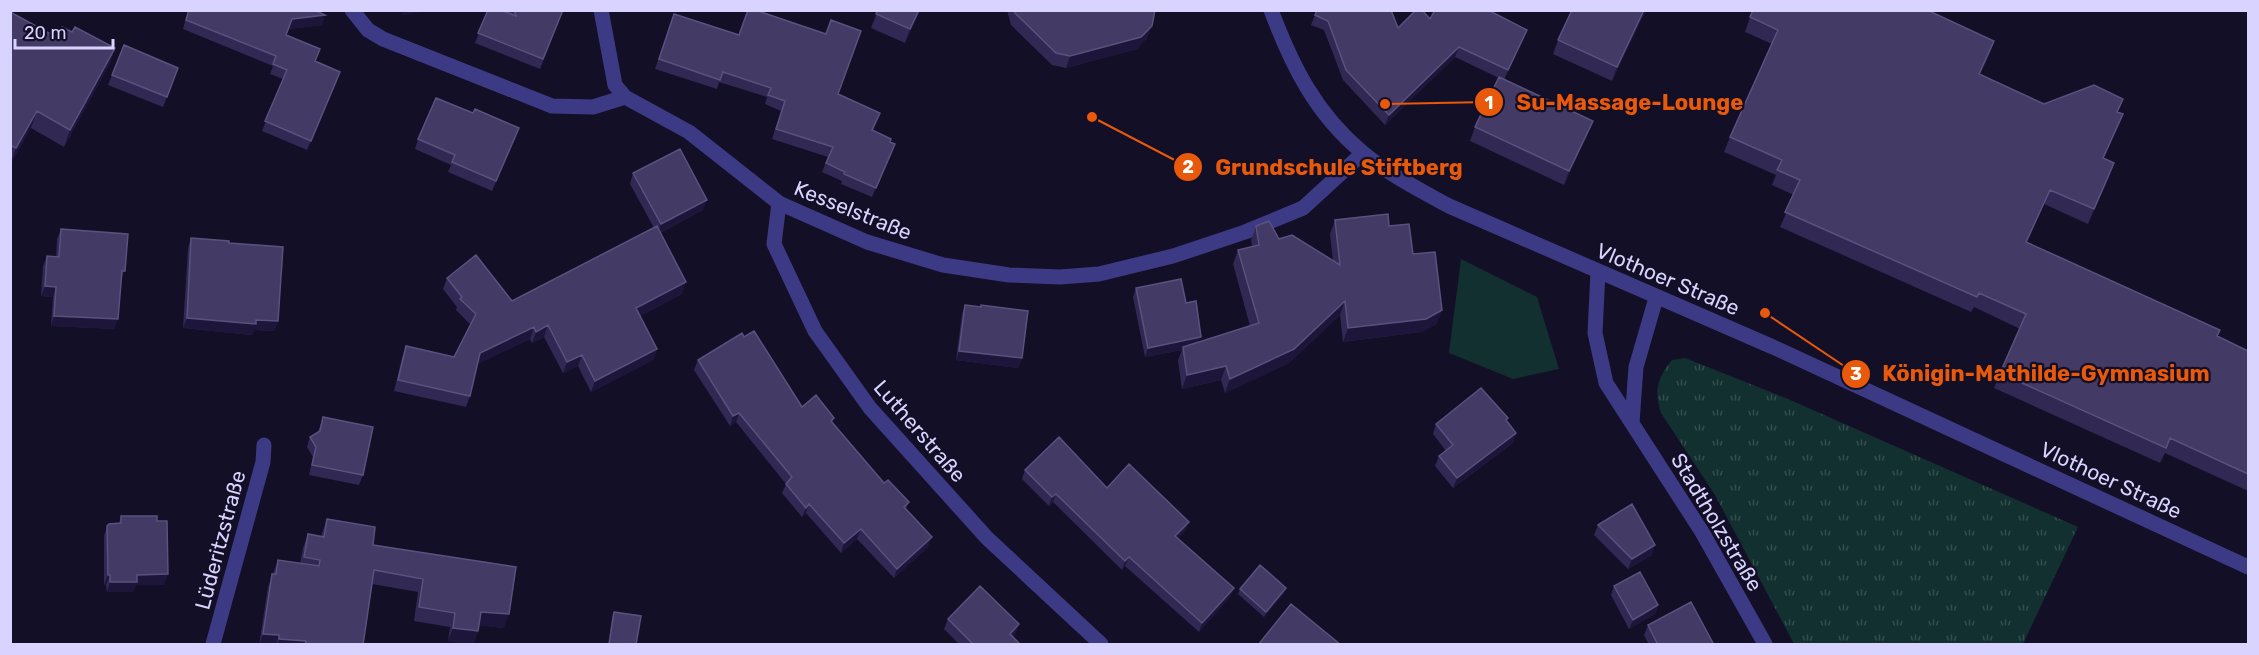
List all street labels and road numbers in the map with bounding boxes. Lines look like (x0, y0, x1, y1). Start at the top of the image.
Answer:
street label: Kesselstraße (791, 175, 915, 245)
street label: Vlothoer Straße (1593, 238, 1743, 320)
street label: Lutherstraße (869, 375, 971, 487)
street label: Vlothoer Straße (2036, 436, 2186, 524)
street label: Stadtholzstraße (1666, 448, 1768, 596)
street label: Lüderitzstraße (189, 468, 251, 612)

